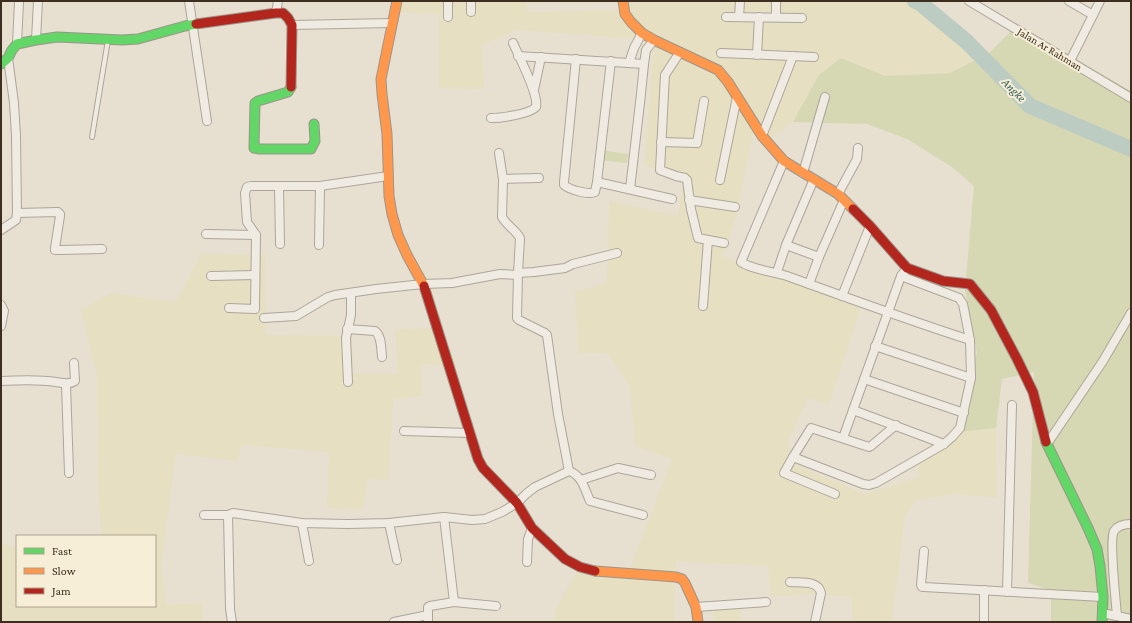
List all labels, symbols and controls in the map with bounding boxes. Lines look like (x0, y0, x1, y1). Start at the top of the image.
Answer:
street label: Jalan Ar Rahman (1014, 24, 1085, 74)
water label: Angke (998, 74, 1029, 105)
legend (16, 535, 156, 607)
text: Fast (52, 544, 73, 558)
text: Slow (52, 564, 76, 578)
text: Jam (51, 584, 71, 598)

